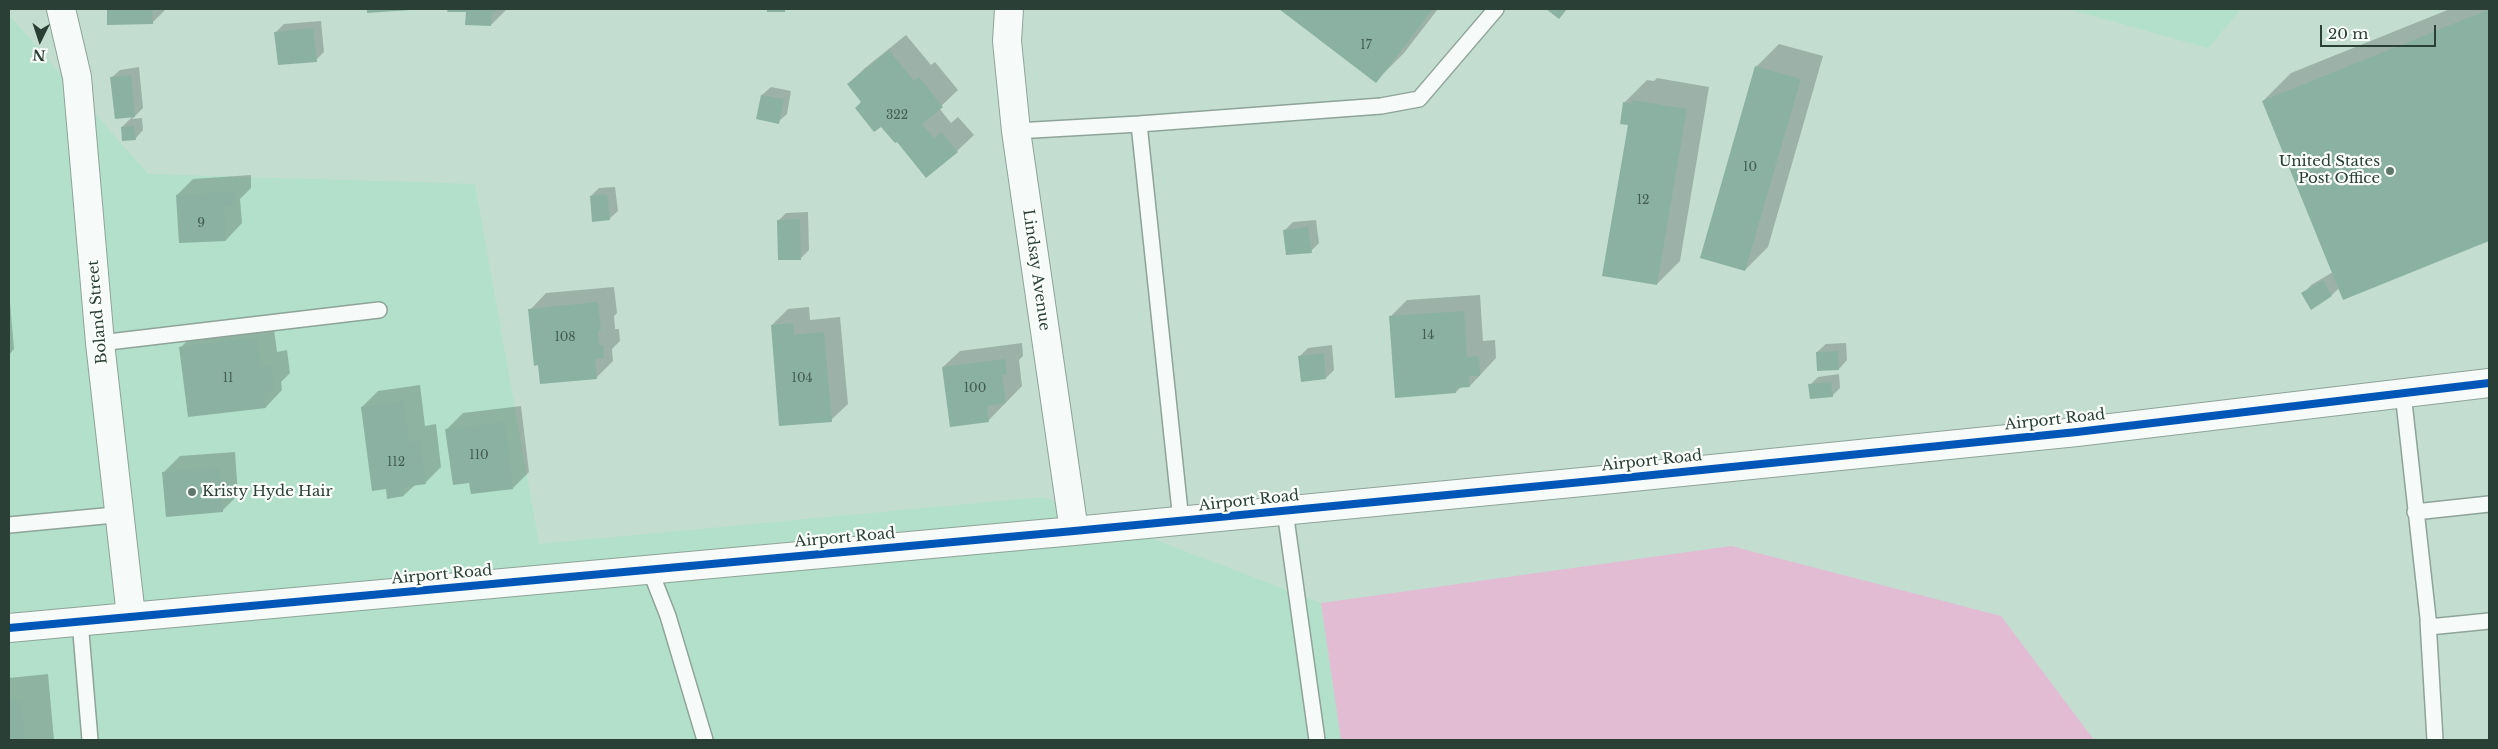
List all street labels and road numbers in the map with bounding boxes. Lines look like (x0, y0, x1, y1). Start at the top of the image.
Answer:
street label: Lindsay Avenue (1019, 208, 1053, 332)
street label: Boland Street (84, 259, 112, 365)
street label: Airport Road (2004, 406, 2106, 434)
street label: Airport Road (1601, 447, 1703, 475)
street label: Airport Road (1198, 487, 1300, 515)
street label: Airport Road (794, 525, 896, 551)
street label: Airport Road (391, 562, 493, 588)

